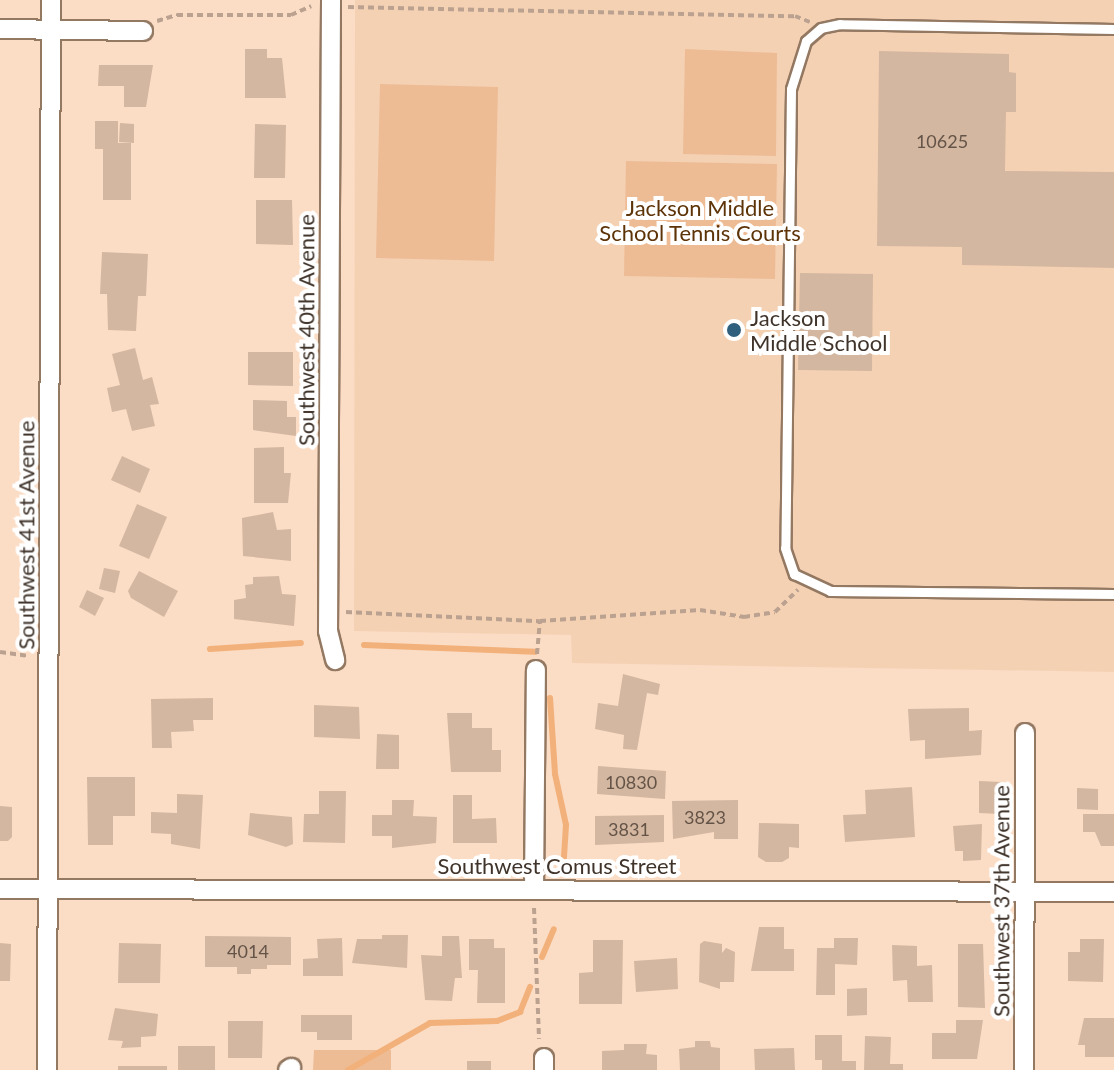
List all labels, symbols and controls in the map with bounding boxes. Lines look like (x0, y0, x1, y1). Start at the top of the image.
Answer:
house number: 10625 (916, 130, 968, 152)
park label: Jackson Middle School Tennis Courts (599, 194, 801, 246)
street label: Southwest 40th Avenue (293, 214, 319, 446)
place label: Jackson Middle School (750, 304, 887, 356)
marker: Jackson Middle School (725, 321, 743, 339)
street label: Southwest 41st Avenue (13, 420, 39, 650)
house number: 10830 (605, 771, 657, 793)
street label: Southwest 37th Avenue (988, 785, 1014, 1017)
house number: 3823 (684, 806, 726, 828)
house number: 3831 (608, 818, 650, 840)
street label: Southwest Comus Street (438, 853, 676, 879)
house number: 4014 (227, 940, 269, 962)

